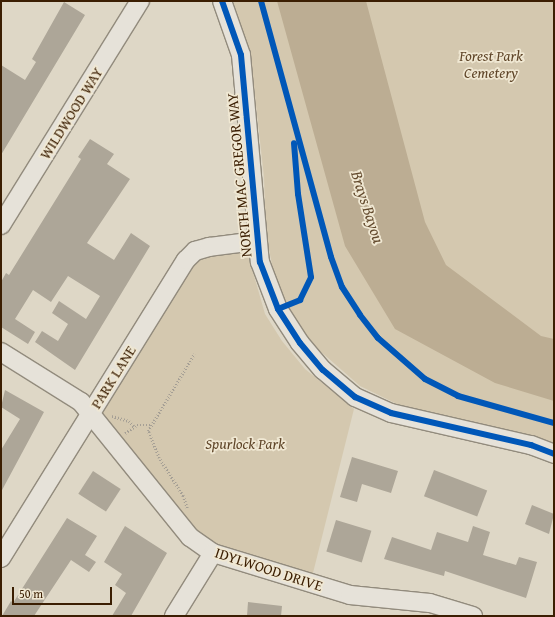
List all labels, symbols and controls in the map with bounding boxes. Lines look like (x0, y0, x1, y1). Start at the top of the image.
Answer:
park label: Forest Park Cemetery (459, 46, 523, 81)
street label: WILDWOOD WAY (36, 64, 106, 162)
street label: NORTH MAC GREGOR WAY (223, 92, 255, 258)
water label: Brays Bayou (347, 168, 389, 246)
street label: PARK LANE (87, 342, 139, 412)
park label: Spurlock Park (205, 435, 285, 453)
street label: IDYLWOOD DRIVE (213, 543, 325, 595)
scale bar (14, 579, 114, 605)
text: 50 m (19, 585, 43, 602)

